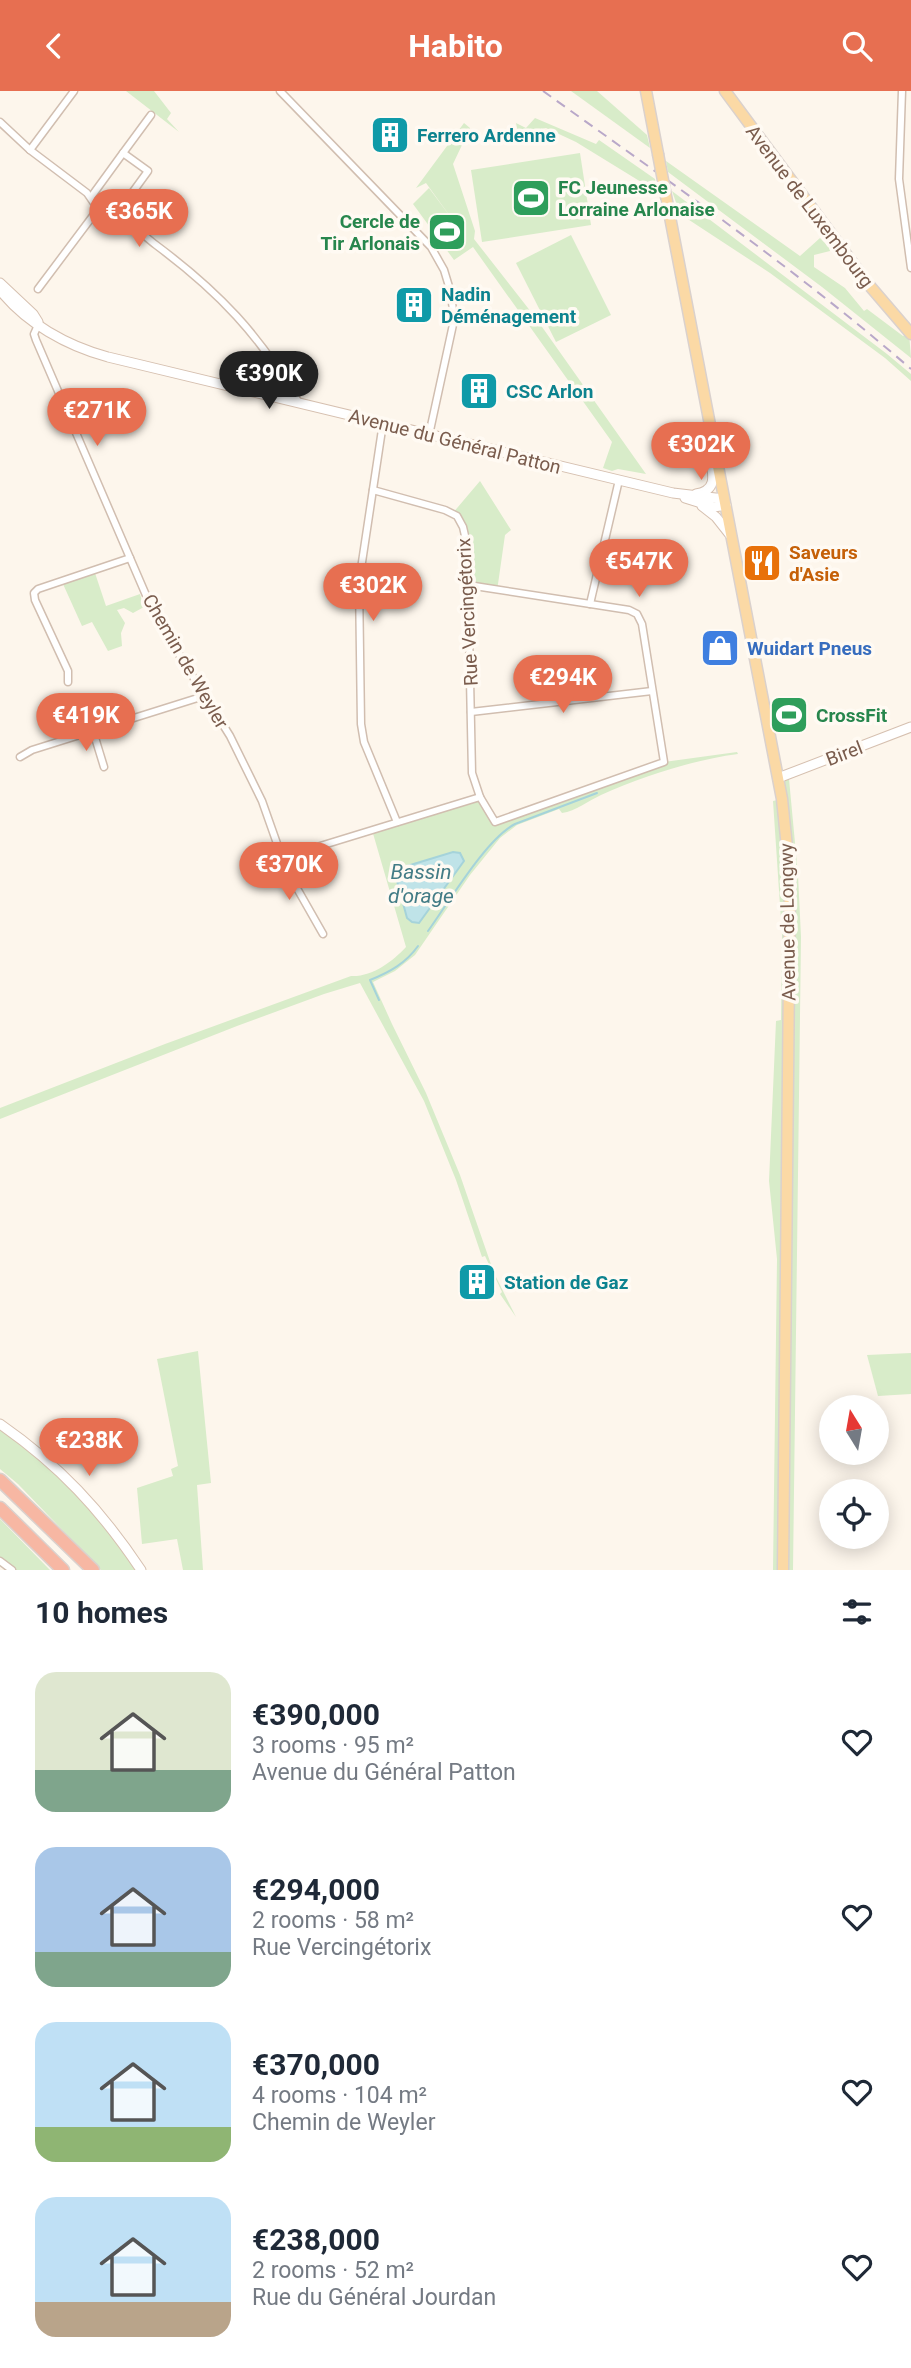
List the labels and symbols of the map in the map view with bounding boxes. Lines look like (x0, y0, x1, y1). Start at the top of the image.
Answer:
building icon: Ferrero Ardenne (369, 114, 411, 156)
street label: Avenue de Luxembourg (741, 120, 878, 292)
place label: Ferrero Ardenne (417, 124, 556, 147)
place label: FC Jeunesse Lorraine Arlonaise (558, 176, 715, 221)
sports icon: FC Jeunesse Lorraine Arlonaise (510, 177, 552, 219)
pin: €365K (90, 190, 188, 249)
place label: Cercle de Tir Arlonais (320, 210, 420, 255)
sports icon: Cercle de Tir Arlonais (426, 211, 468, 253)
place label: Nadin Déménagement (441, 283, 577, 328)
building icon: Nadin Déménagement (393, 284, 435, 326)
pin: €390K (220, 351, 318, 411)
building icon: CSC Arlon (458, 370, 500, 412)
place label: CSC Arlon (506, 380, 593, 403)
pin: €271K (48, 389, 146, 448)
street label: Avenue du Général Patton (346, 404, 563, 479)
pin: €302K (652, 423, 750, 482)
street label: Rue Vercingétorix (452, 537, 483, 687)
pin: €547K (590, 539, 688, 599)
place label: Saveurs d'Asie (789, 541, 858, 586)
restaurant icon: Saveurs d'Asie (741, 542, 783, 584)
pin: €302K (324, 563, 422, 623)
street label: Chemin de Weyler (138, 590, 234, 733)
shop icon: Wuidart Pneus (699, 627, 741, 669)
place label: Wuidart Pneus (747, 637, 872, 660)
pin: €294K (514, 655, 612, 715)
pin: €419K (37, 693, 135, 753)
sports icon: CrossFit (768, 694, 810, 736)
place label: CrossFit (816, 704, 888, 727)
street label: Birel (823, 736, 866, 771)
pin: €370K (240, 843, 338, 902)
street label: Avenue de Longwy (775, 843, 800, 1001)
water label: Bassin d'orage (388, 860, 454, 908)
building icon: Station de Gaz (456, 1261, 498, 1303)
place label: Station de Gaz (504, 1271, 629, 1294)
north arrow (819, 1395, 889, 1465)
pin: €238K (40, 1419, 138, 1478)

